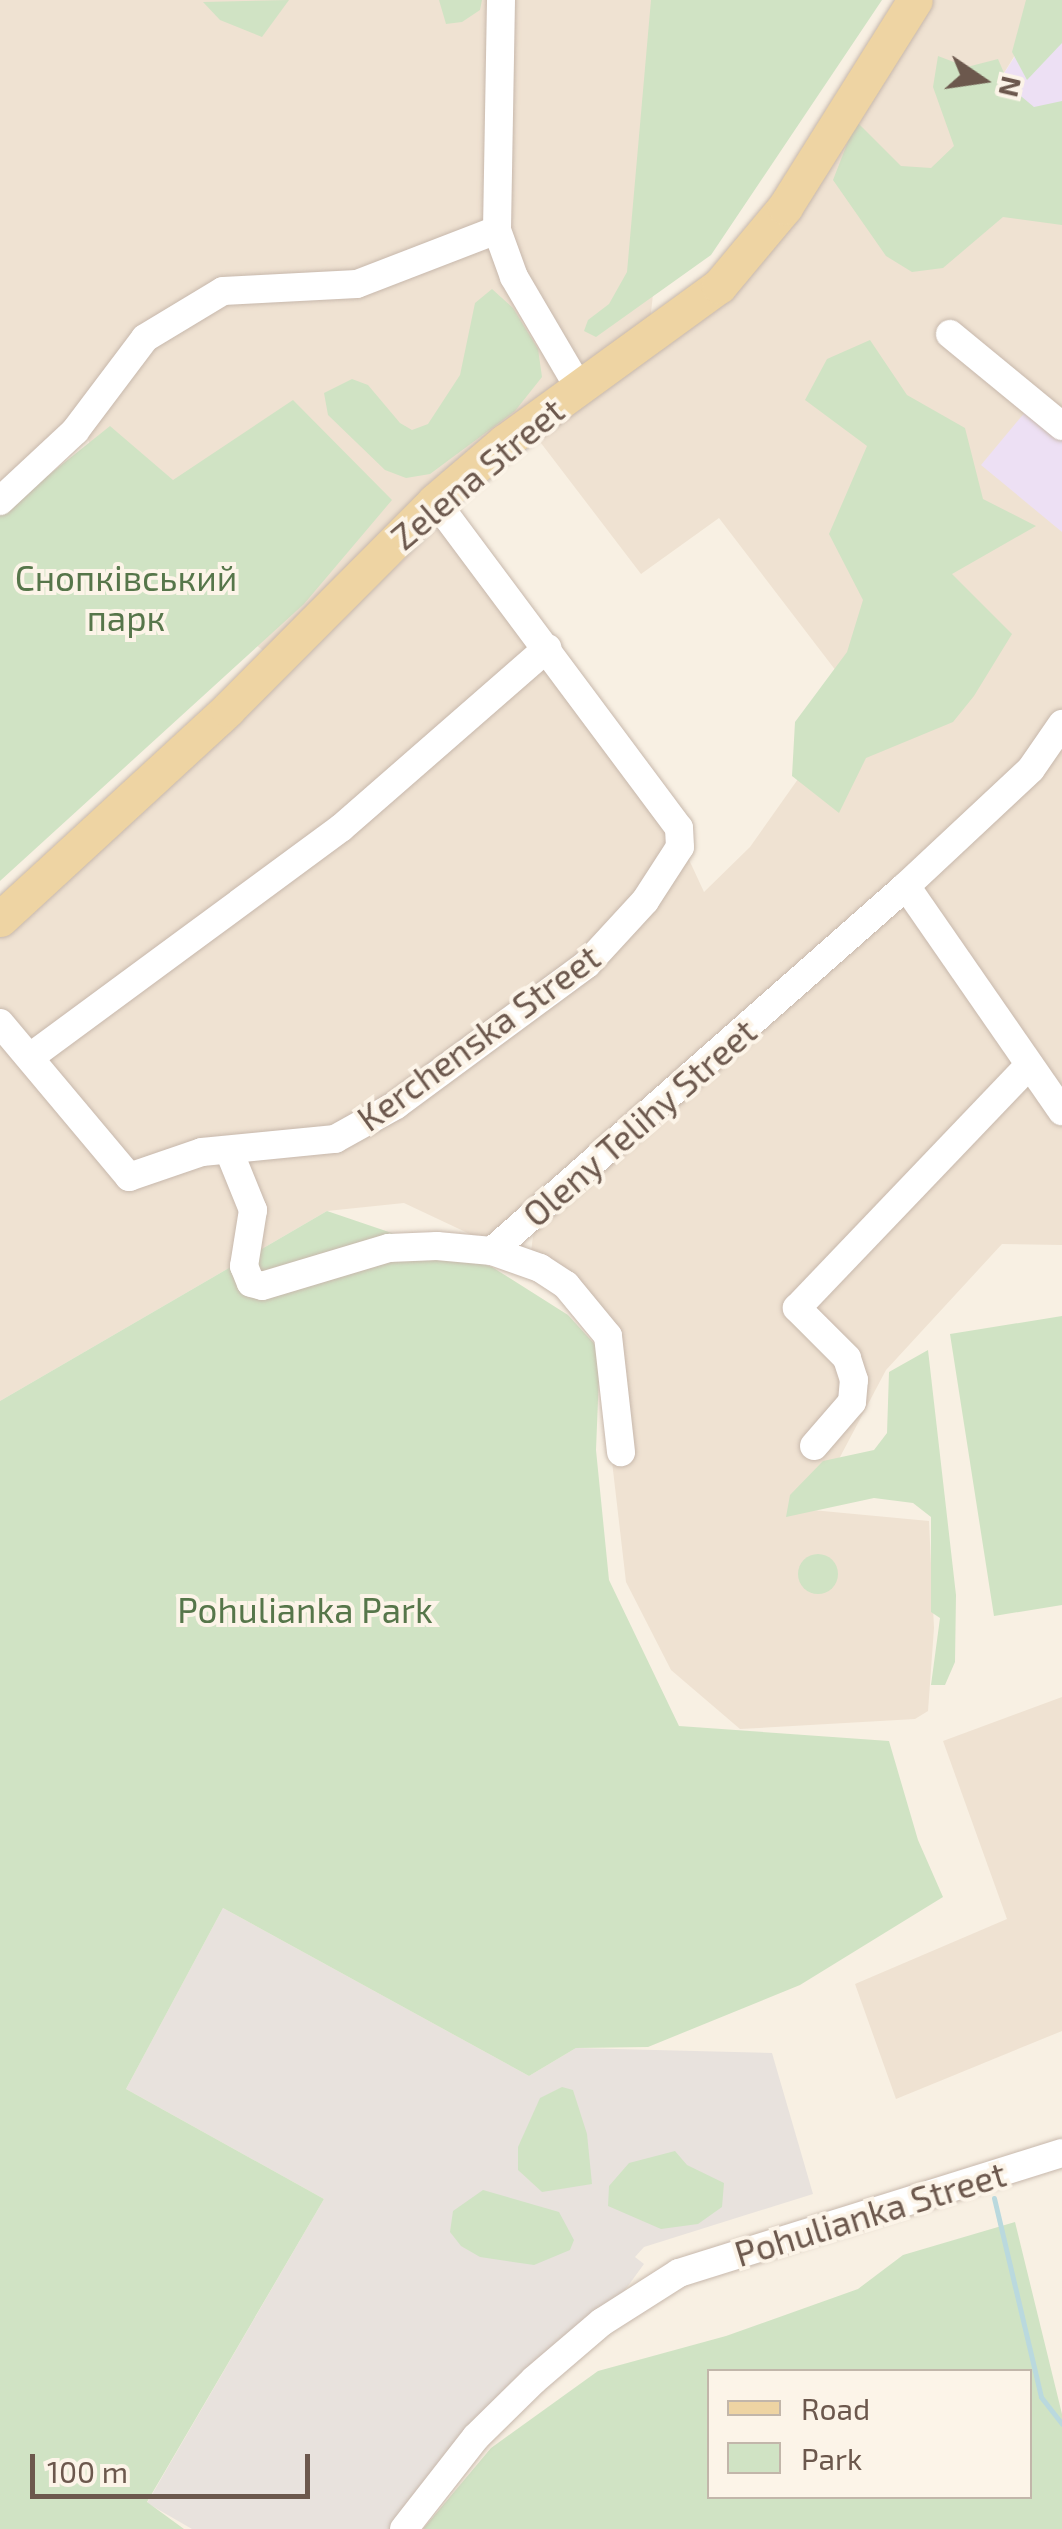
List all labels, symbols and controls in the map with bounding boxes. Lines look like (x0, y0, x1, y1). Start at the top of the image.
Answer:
north arrow (932, 30, 1032, 130)
text: N (992, 73, 1030, 100)
street label: Zelena Street (382, 389, 572, 557)
park label: Снопківський парк (15, 556, 237, 638)
street label: Kerchenska Street (349, 935, 607, 1139)
street label: Oleny Telihy Street (513, 1009, 765, 1235)
park label: Pohulianka Park (177, 1588, 433, 1630)
street label: Pohulianka Street (729, 2152, 1011, 2274)
legend (707, 2369, 1032, 2499)
text: Road (801, 2390, 870, 2426)
scale bar (35, 2434, 315, 2496)
text: Park (801, 2440, 862, 2476)
text: 100 m (47, 2453, 128, 2489)

